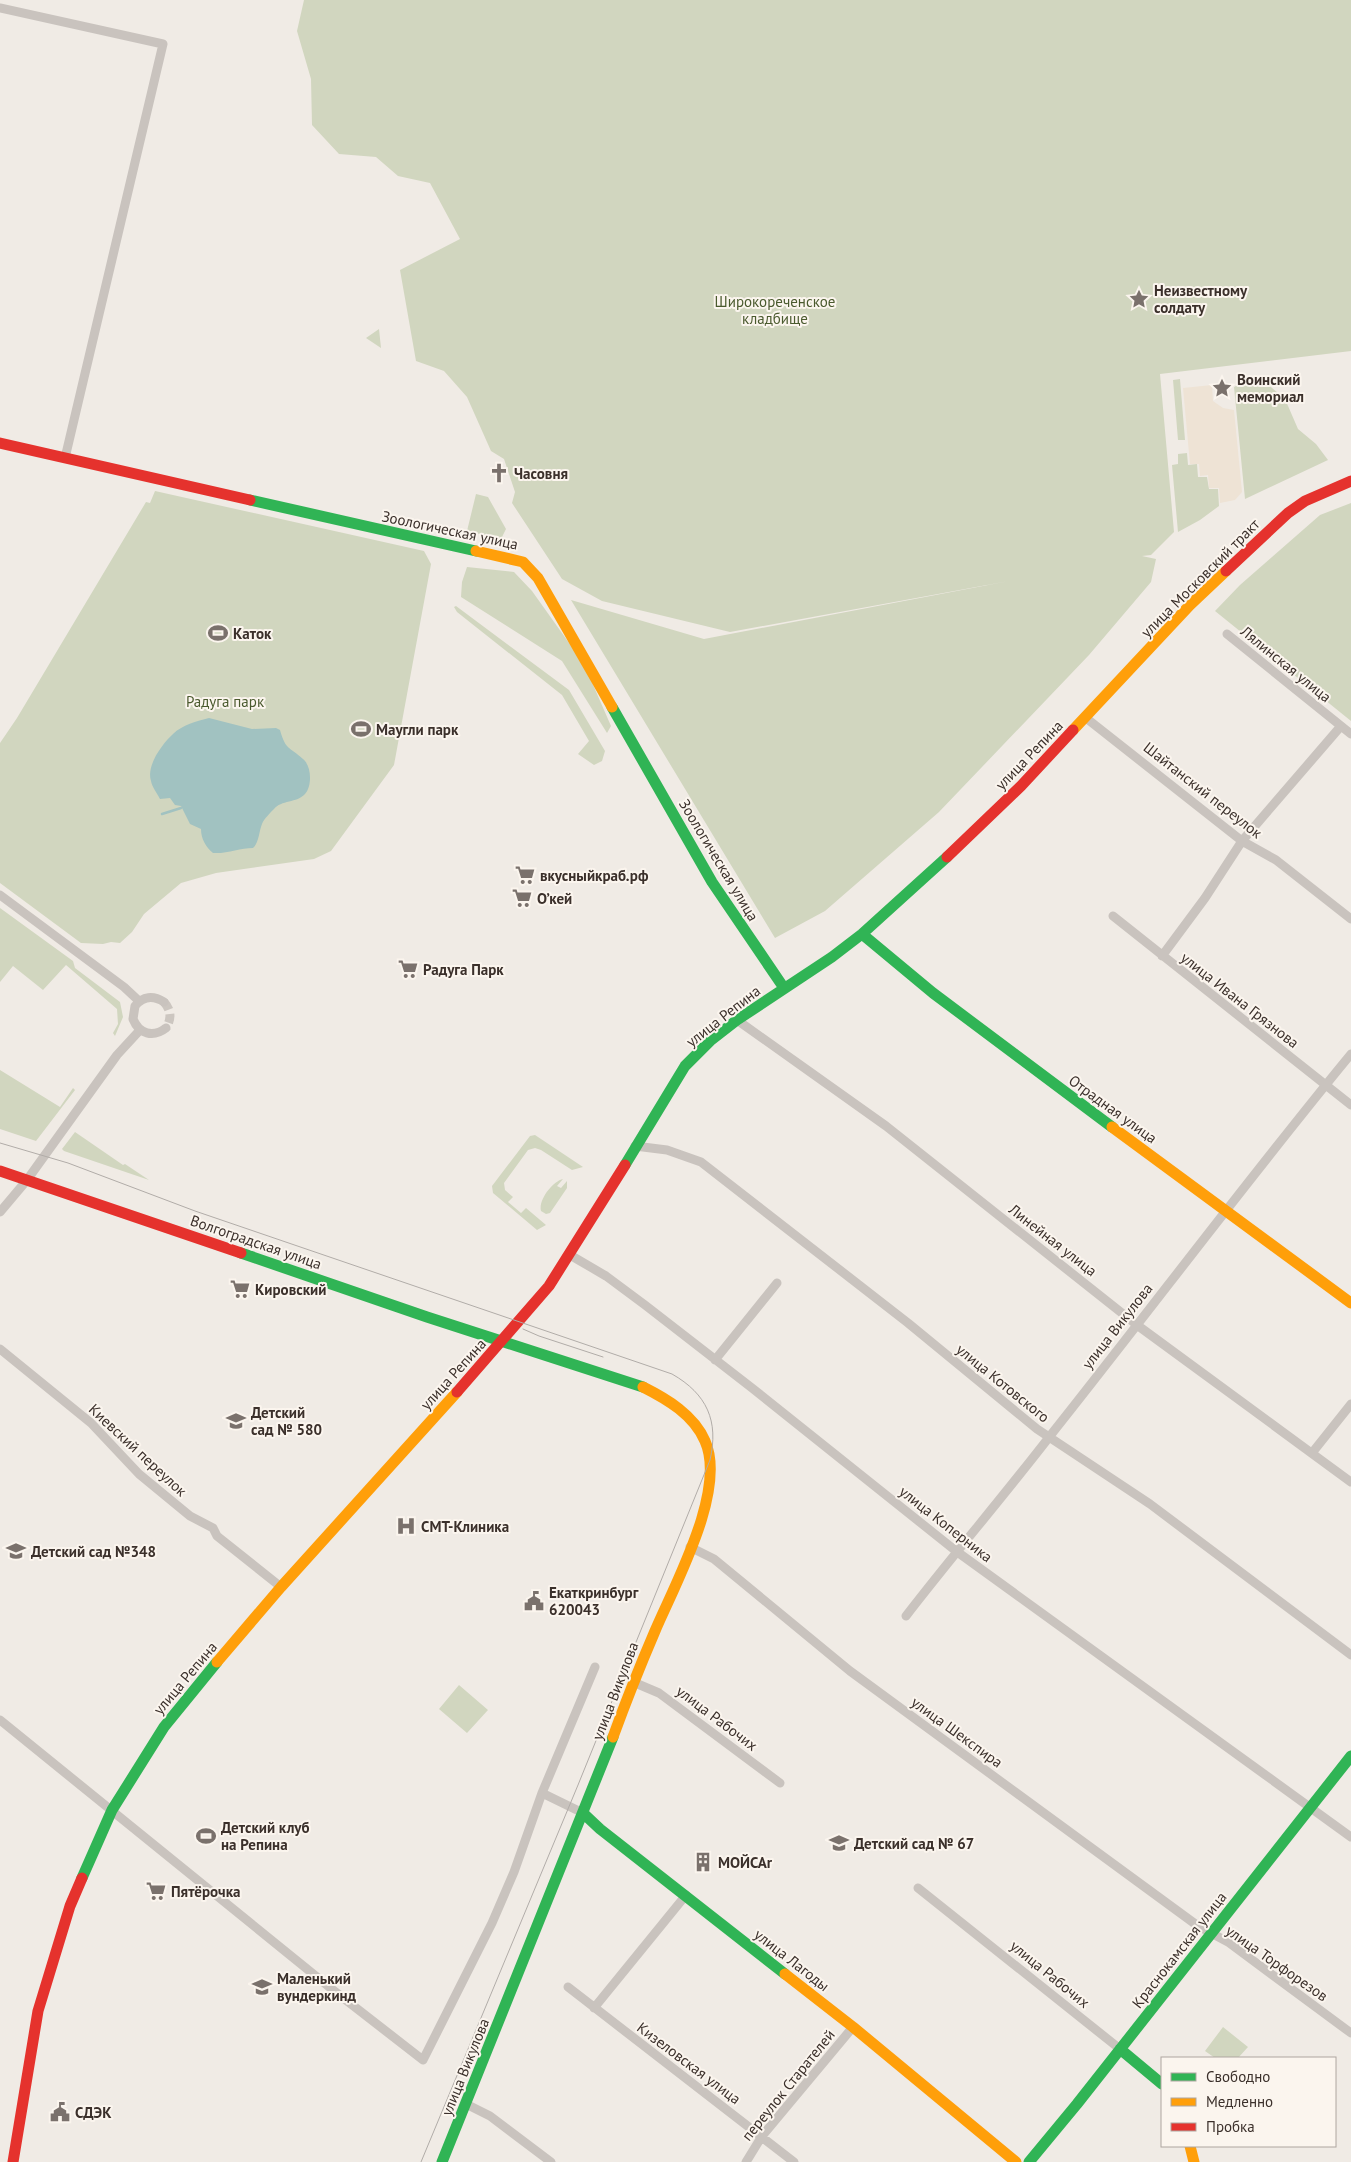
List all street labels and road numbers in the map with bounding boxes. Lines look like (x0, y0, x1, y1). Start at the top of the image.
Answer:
street label: Зоологическая улица (380, 506, 520, 554)
street label: улица Московский тракт (1137, 515, 1263, 641)
street label: Лялинская улица (1236, 621, 1335, 706)
street label: улица Репина (991, 716, 1067, 794)
street label: Шайтанский переулок (1140, 738, 1267, 843)
street label: Зоологическая улица (675, 796, 763, 924)
street label: улица Ивана Грязнова (1177, 948, 1303, 1052)
street label: улица Репина (682, 981, 764, 1051)
street label: Отрадная улица (1065, 1071, 1161, 1147)
street label: Линейная улица (1004, 1199, 1101, 1280)
street label: Волгоградская улица (188, 1211, 324, 1273)
street label: улица Викулова (1078, 1279, 1156, 1373)
street label: улица Репина (416, 1334, 490, 1414)
street label: улица Котовского (953, 1340, 1053, 1426)
street label: Киевский переулок (85, 1400, 192, 1501)
street label: улица Коперника (896, 1482, 996, 1566)
street label: улица Репина (149, 1638, 221, 1718)
street label: улица Викулова (588, 1639, 642, 1743)
street label: улица Рабочих (673, 1681, 762, 1755)
street label: улица Шекспира (908, 1692, 1006, 1772)
street label: Краснокамская улица (1128, 1888, 1230, 2012)
street label: улица Торфорезов (1222, 1921, 1332, 2005)
street label: улица Лагоды (751, 1925, 833, 1995)
street label: улица Рабочих (1006, 1936, 1094, 2012)
street label: улица Викулова (437, 2015, 493, 2119)
street label: Кизеловская улица (633, 2018, 745, 2108)
street label: переулок Старателей (737, 2026, 839, 2144)

